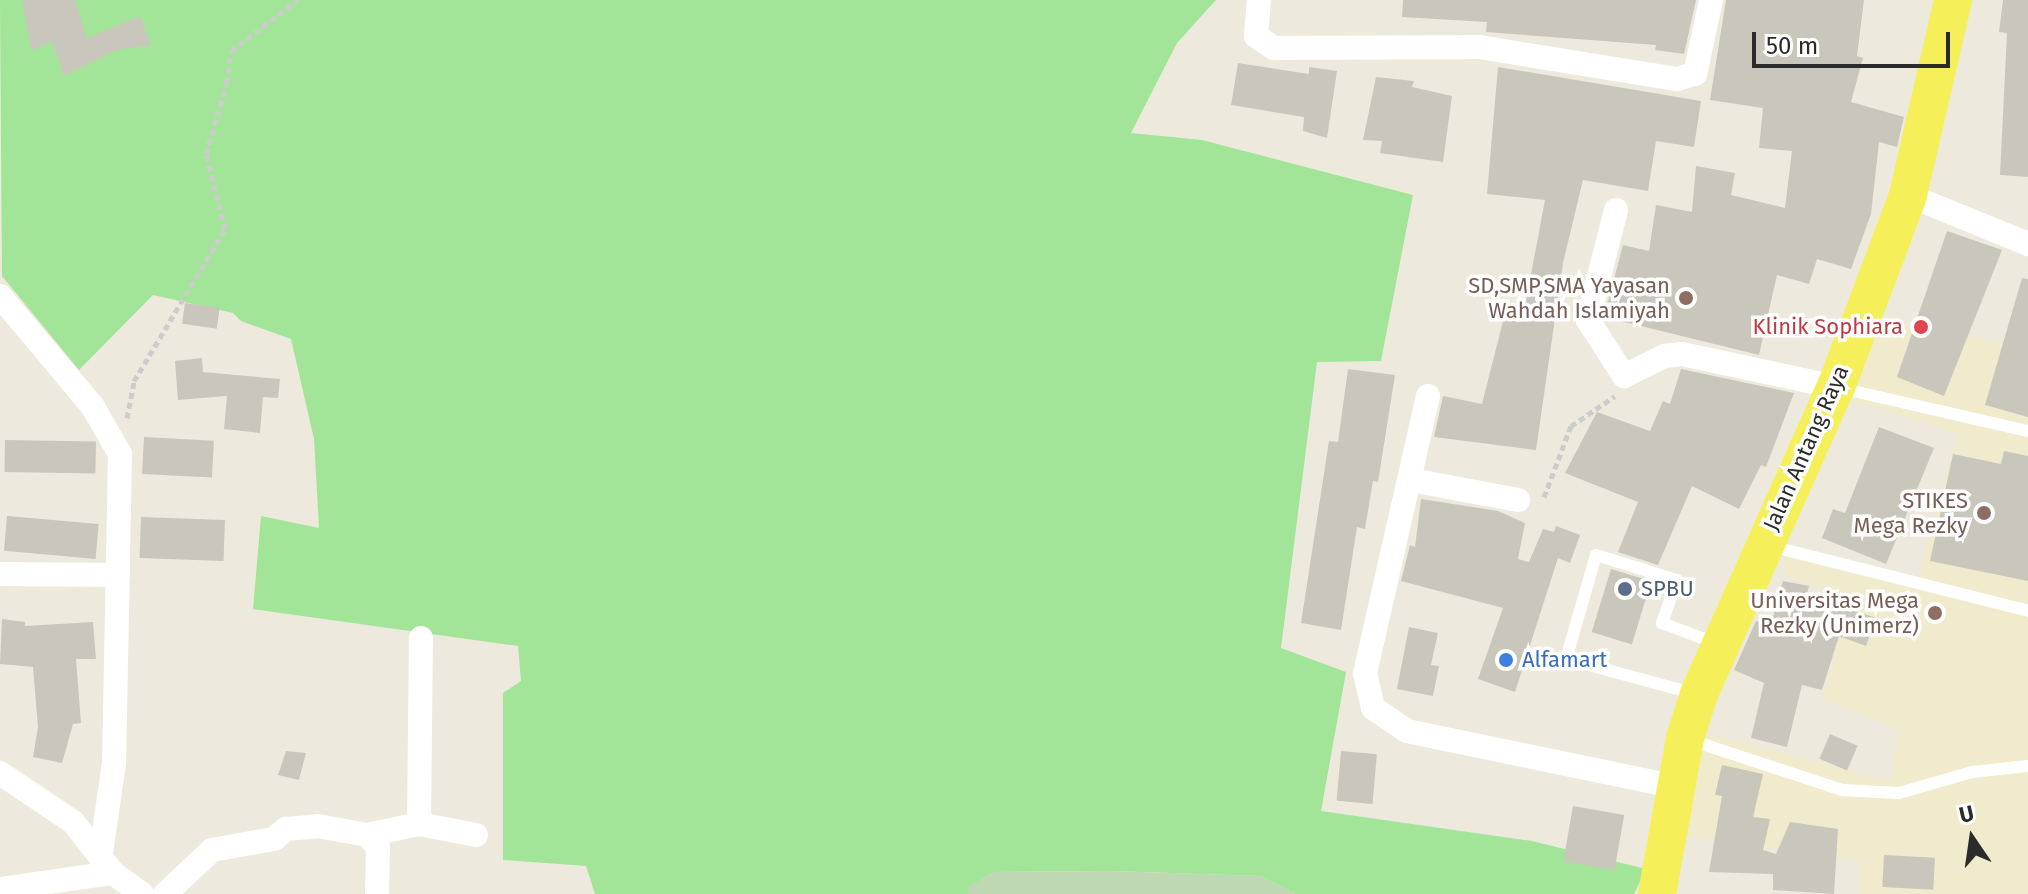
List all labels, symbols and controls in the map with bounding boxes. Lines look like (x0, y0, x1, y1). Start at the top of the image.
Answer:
scale bar (1756, 16, 1954, 66)
text: 50 m (1766, 32, 1818, 60)
place label: SD,SMP,SMA Yayasan Wahdah Islamiyah (1468, 272, 1670, 324)
marker: SD,SMP,SMA Yayasan Wahdah Islamiyah (1677, 289, 1695, 307)
place label: Klinik Sophiara (1753, 314, 1903, 340)
marker: Klinik Sophiara (1910, 316, 1932, 338)
street label: Jalan Antang Raya (1758, 361, 1854, 535)
place label: STIKES Mega Rezky (1854, 487, 1968, 538)
marker: STIKES Mega Rezky (1975, 504, 1993, 522)
place label: SPBU (1641, 576, 1694, 602)
marker: SPBU (1616, 580, 1634, 598)
place label: Universitas Mega Rezky (Unimerz) (1750, 587, 1919, 638)
marker: Universitas Mega Rezky (Unimerz) (1926, 604, 1944, 622)
place label: Alfamart (1522, 647, 1607, 673)
marker: Alfamart (1497, 651, 1515, 669)
north arrow (1932, 798, 2012, 878)
text: U (1956, 799, 1976, 829)

